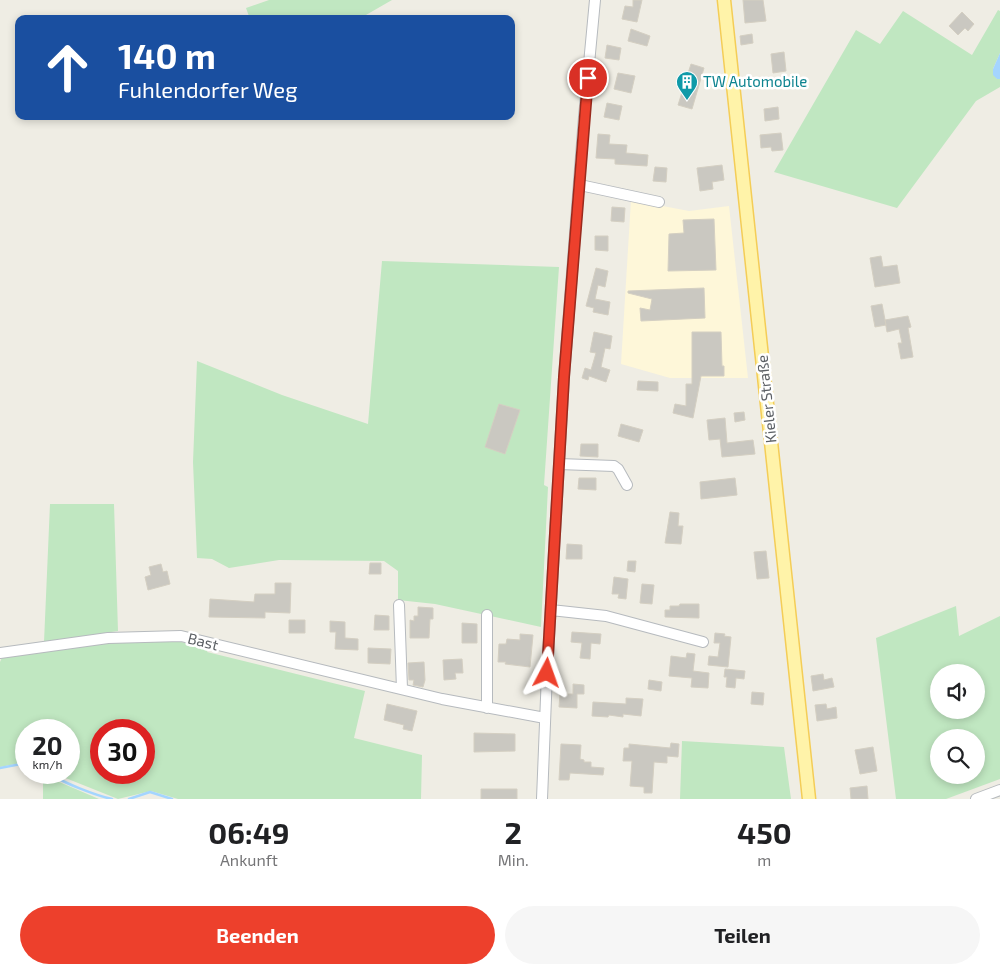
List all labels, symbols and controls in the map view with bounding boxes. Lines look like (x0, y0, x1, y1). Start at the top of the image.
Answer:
text: 140 m (118, 34, 216, 76)
icon: ahead (35, 35, 100, 100)
pin (567, 57, 609, 99)
icon: arrive (574, 64, 602, 92)
building icon: TW Automobile (675, 70, 699, 101)
place label: TW Automobile (703, 72, 807, 90)
text: Fuhlendorfer Weg (118, 76, 297, 102)
street label: Kieler Straße (752, 354, 780, 444)
street label: Bast (186, 629, 221, 654)
position arrow (520, 646, 572, 698)
map controls (930, 664, 985, 784)
button: sound (930, 664, 985, 719)
speed limit sign: 30 (90, 719, 155, 784)
button: search (930, 729, 985, 784)
text: 20 (32, 730, 63, 760)
text: km/h (33, 757, 62, 771)
text: 06:49 (208, 814, 289, 850)
text: 2 (505, 814, 522, 850)
text: 450 (737, 814, 792, 850)
text: Ankunft (220, 850, 278, 869)
text: Min. (498, 850, 529, 869)
text: m (757, 850, 771, 869)
button: Beenden (20, 906, 495, 964)
button: Teilen (505, 906, 980, 964)

